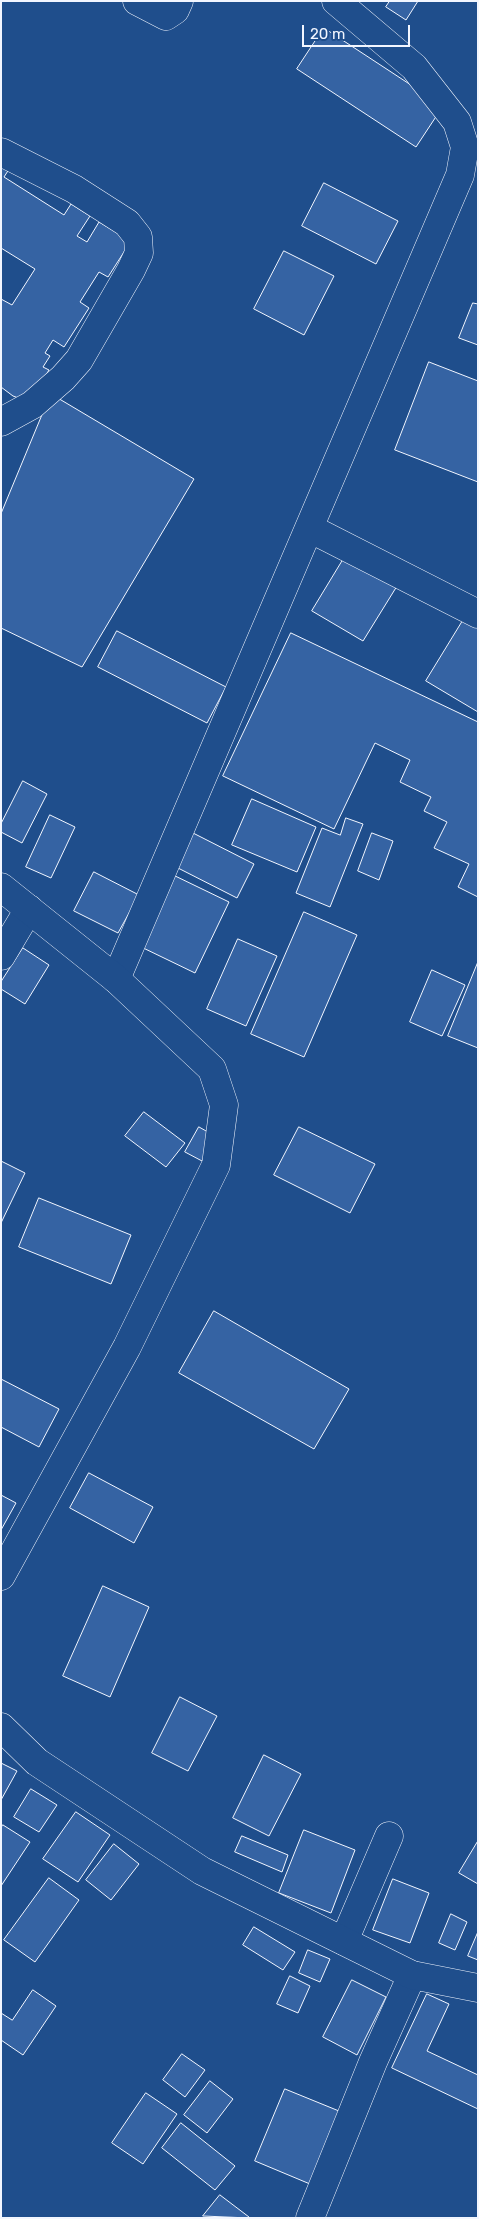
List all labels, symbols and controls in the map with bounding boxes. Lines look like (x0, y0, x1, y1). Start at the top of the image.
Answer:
scale bar (304, 15, 412, 47)
text: 20 m (310, 25, 345, 43)

